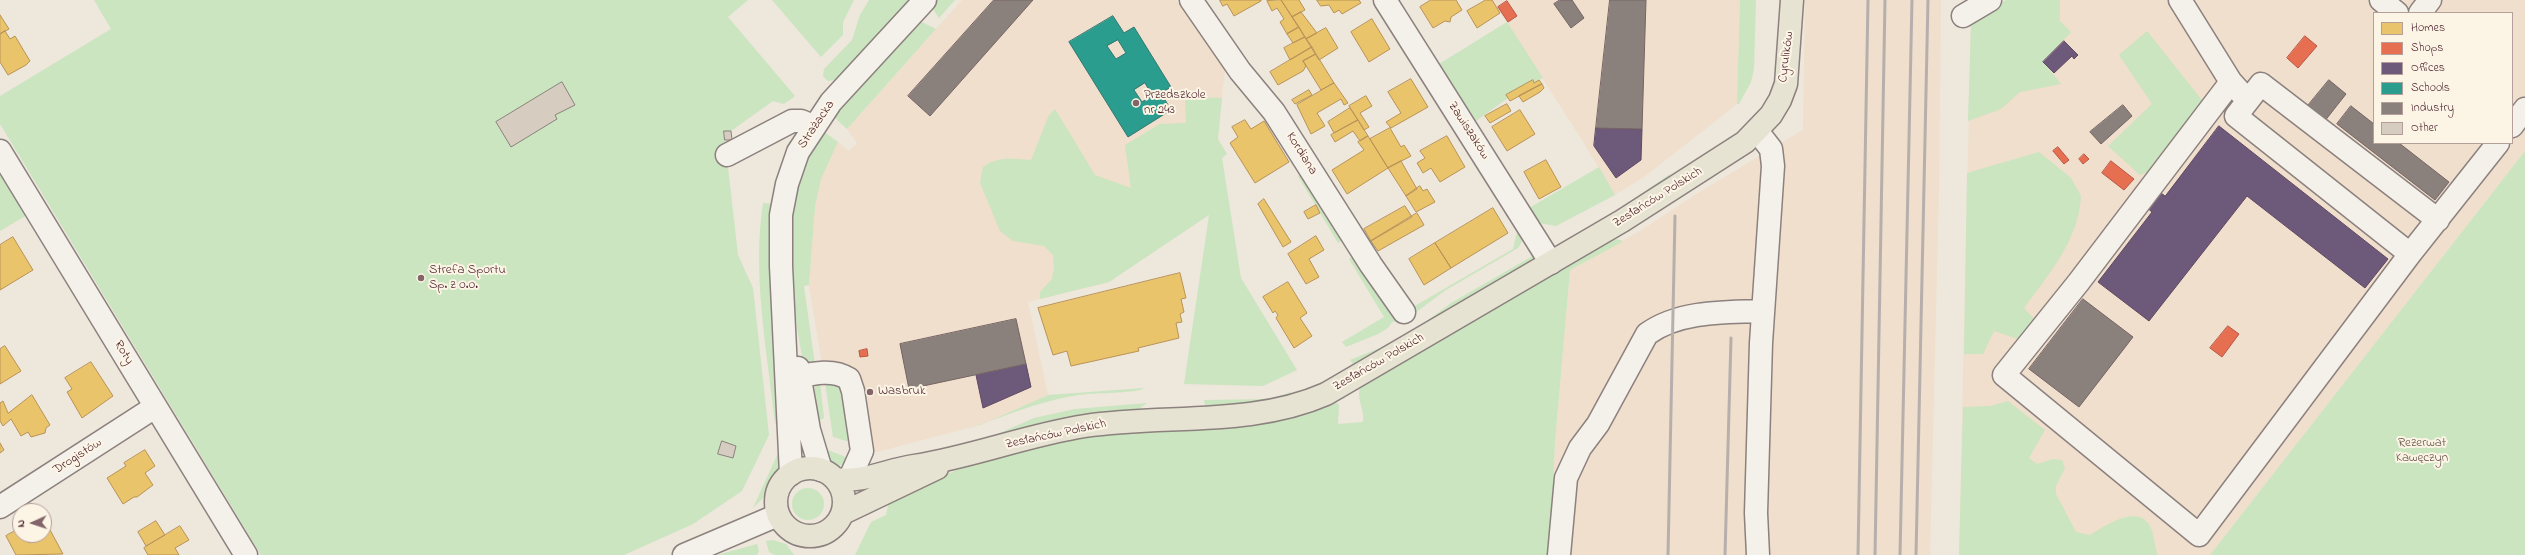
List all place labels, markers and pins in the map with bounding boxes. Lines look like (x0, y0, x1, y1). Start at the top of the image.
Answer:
place label: Przedszkole nr 243 (1144, 88, 1205, 119)
marker: Przedszkole nr 243 (1131, 98, 1141, 108)
place label: Strefa Sportu Sp. z o.o. (429, 263, 506, 294)
marker: Strefa Sportu Sp. z o.o. (416, 273, 426, 283)
place label: Wasbruk (878, 384, 926, 400)
marker: Wasbruk (865, 387, 875, 397)

